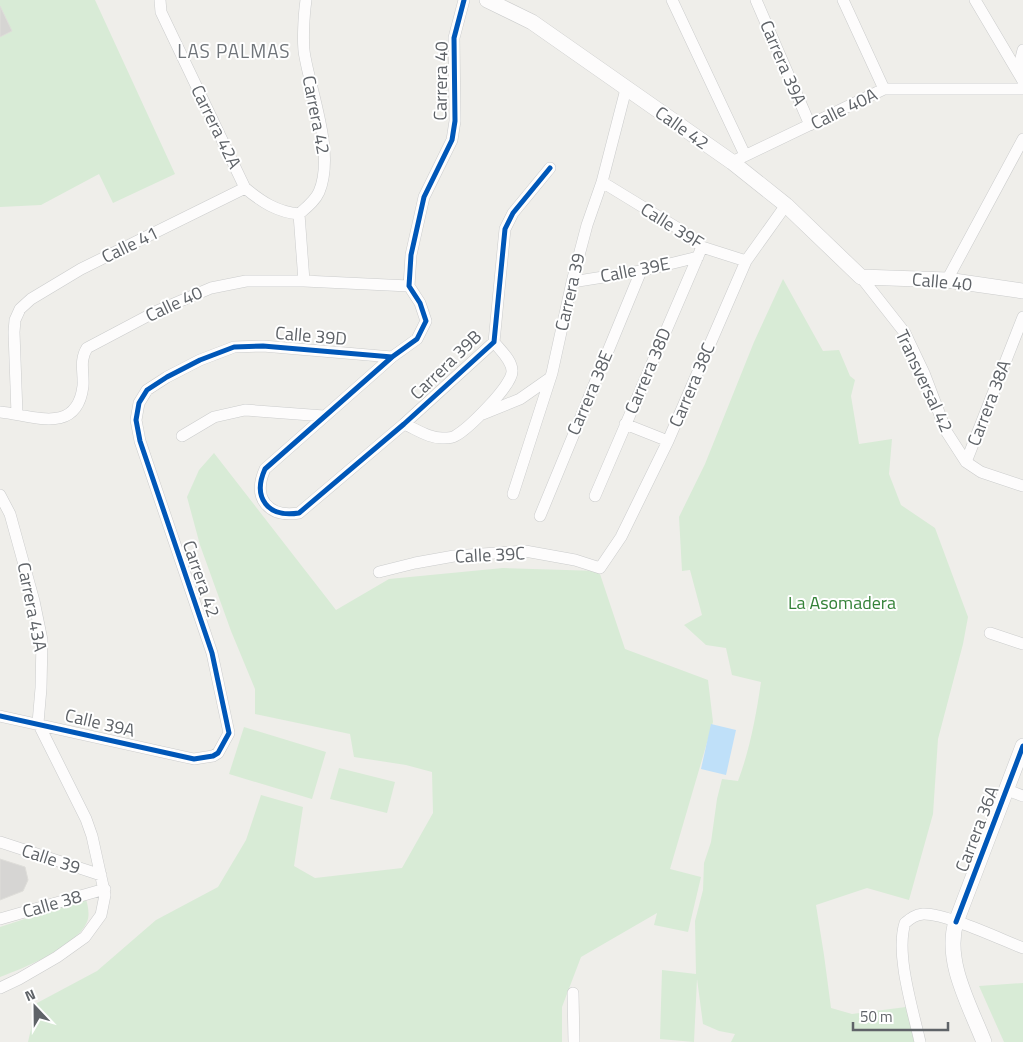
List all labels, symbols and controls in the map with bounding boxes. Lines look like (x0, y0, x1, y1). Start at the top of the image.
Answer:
street label: Carrera 39A (753, 16, 814, 110)
district label: LAS PALMAS (177, 36, 291, 65)
street label: Carrera 40 (426, 41, 455, 121)
street label: Carrera 42 (296, 73, 337, 157)
street label: Carrera 42A (185, 80, 248, 174)
street label: Calle 40A (806, 81, 882, 136)
street label: Calle 42 (650, 99, 715, 156)
street label: Calle 39F (636, 196, 709, 256)
street label: Calle 41 (97, 219, 163, 270)
street label: Carrera 39 (547, 250, 592, 334)
street label: Calle 39E (598, 250, 672, 289)
street label: Calle 40 (911, 265, 973, 298)
street label: Calle 40 (141, 279, 207, 329)
street label: Calle 39D (274, 319, 348, 352)
street label: Carrera 39B (404, 323, 488, 406)
street label: Carrera 38D (617, 324, 678, 418)
street label: Transversal 42 (889, 325, 960, 437)
street label: Carrera 38C (662, 338, 721, 431)
street label: Carrera 38E (560, 346, 619, 439)
street label: Carrera 38A (960, 356, 1017, 450)
street label: Carrera 42 (176, 537, 227, 621)
street label: Calle 39C (454, 539, 526, 570)
street label: Carrera 43A (11, 560, 54, 654)
park label: La Asomadera (788, 589, 896, 616)
street label: Calle 39A (62, 701, 138, 744)
street label: Carrera 36A (948, 782, 1005, 876)
street label: Calle 39 (18, 836, 84, 881)
street label: Calle 38 (19, 882, 85, 925)
north arrow (10, 982, 60, 1032)
text: N (22, 983, 38, 1006)
scale bar (853, 1000, 948, 1032)
text: 50 m (860, 1005, 893, 1028)

